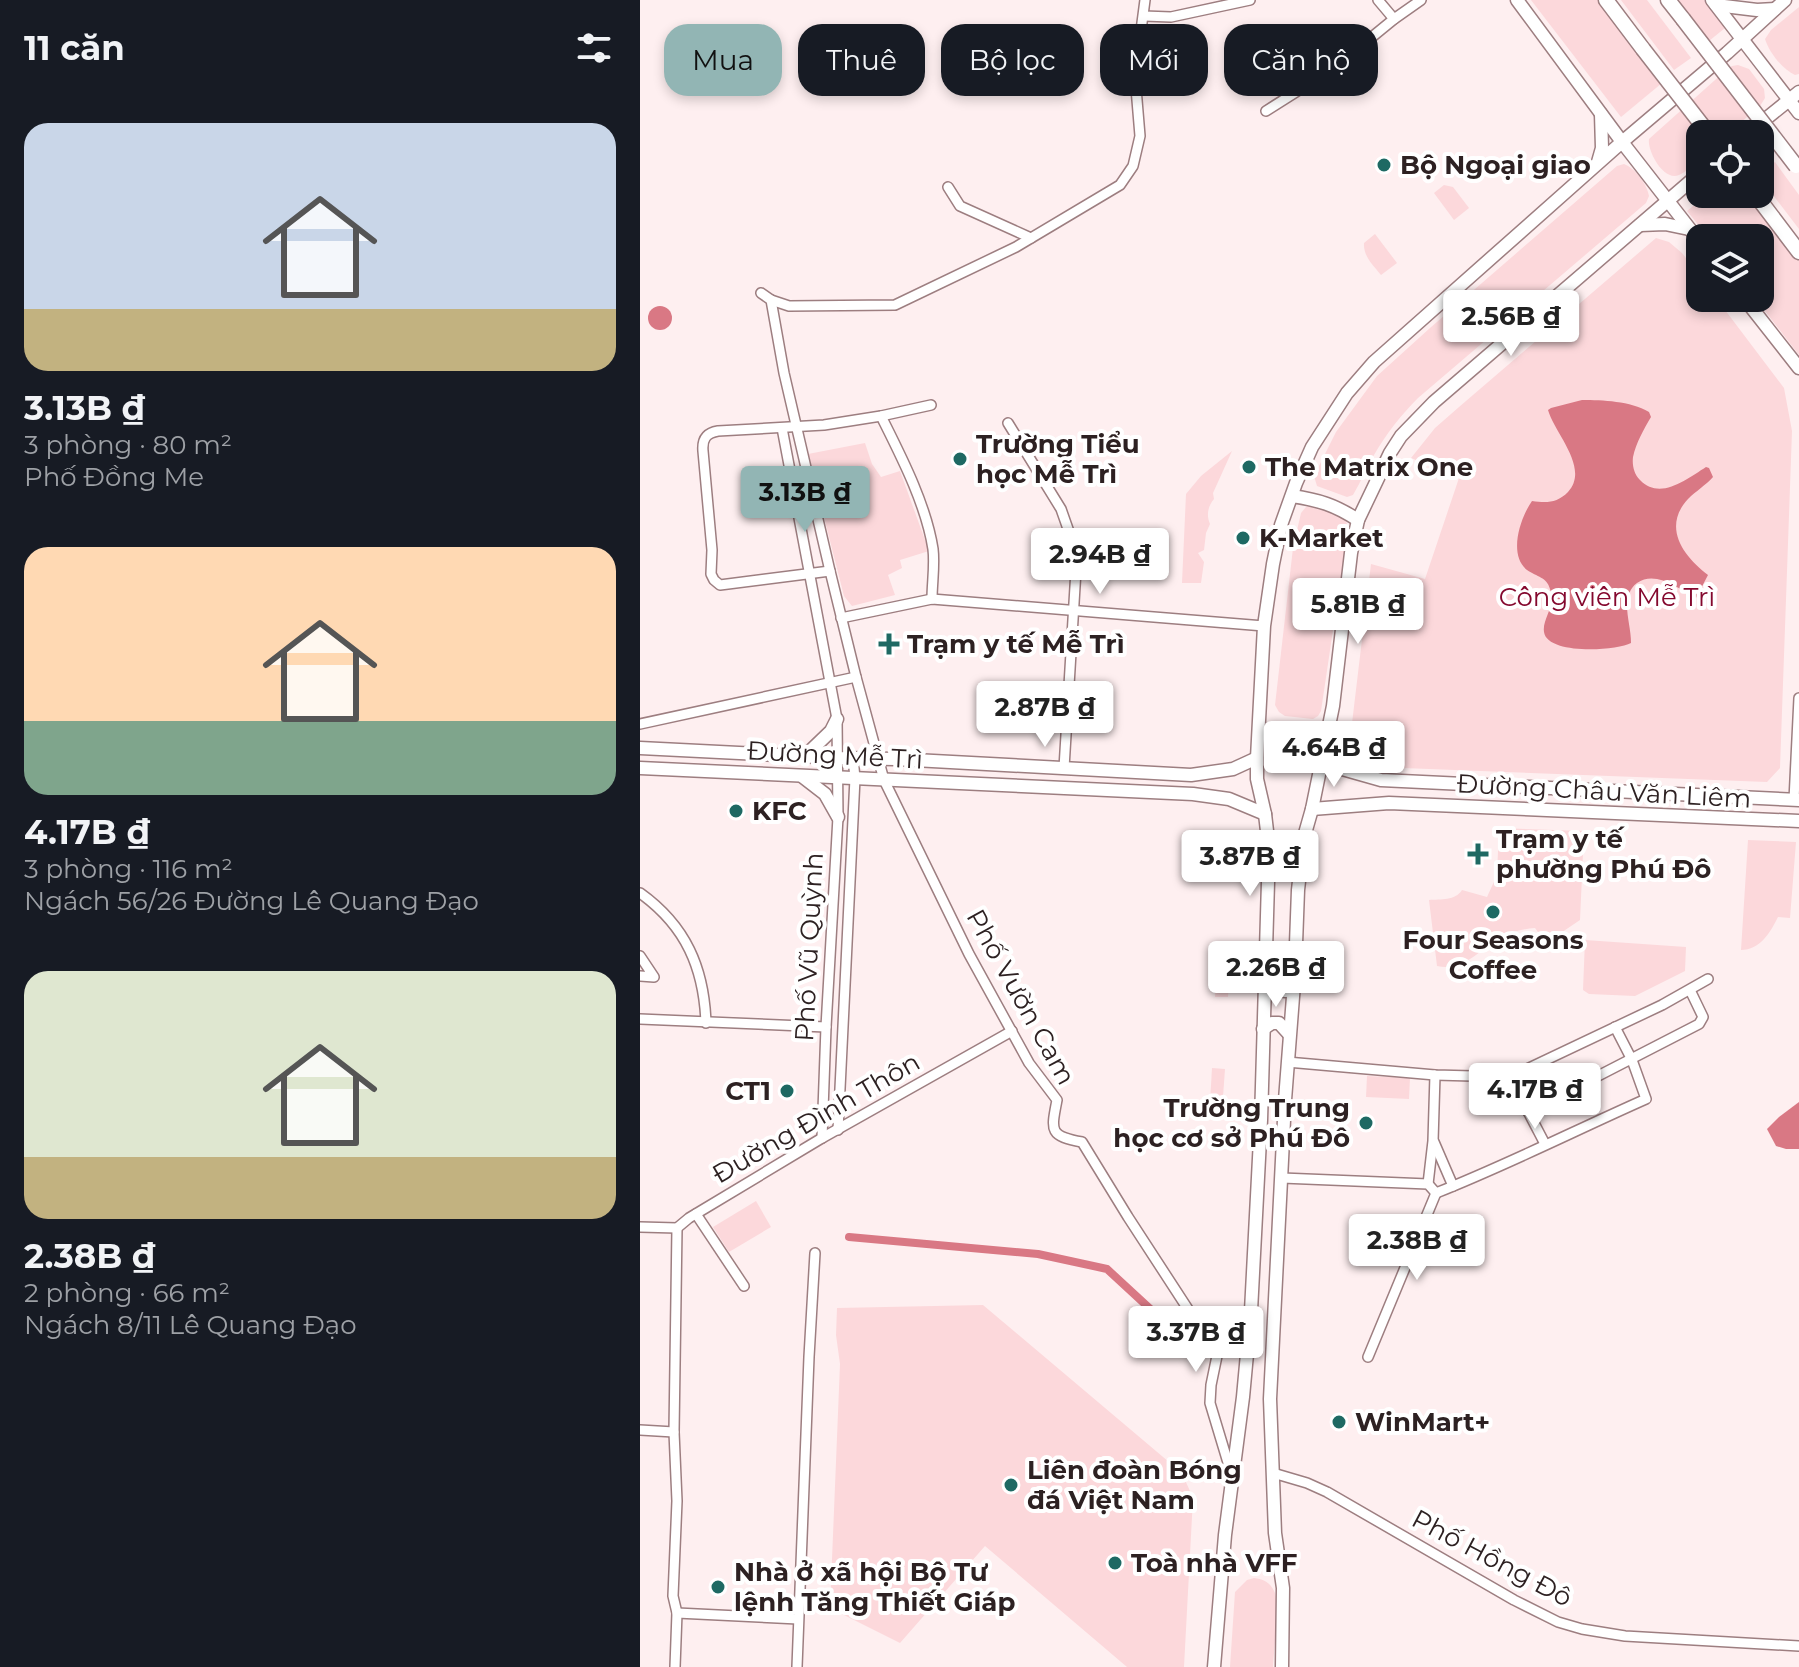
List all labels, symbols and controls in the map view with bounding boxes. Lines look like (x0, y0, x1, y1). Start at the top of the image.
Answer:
chip: Mua (664, 24, 782, 96)
chip: Thuê (798, 24, 925, 96)
chip: Bộ lọc (941, 24, 1084, 96)
chip: Mới (1100, 24, 1208, 96)
chip: Căn hộ (1224, 24, 1378, 96)
icon: filters (572, 26, 616, 70)
text: 11 căn (24, 27, 125, 69)
map controls (1686, 120, 1774, 312)
button: locate (1686, 120, 1774, 208)
place label: Bộ Ngoại giao (1400, 149, 1591, 181)
marker: Bộ Ngoại giao (1375, 156, 1393, 174)
icon: home (248, 175, 392, 319)
button: layers (1686, 224, 1774, 312)
pin: 2.56B ₫ (1437, 290, 1585, 358)
text: 2.56B ₫ (1461, 300, 1561, 332)
text: 3.13B ₫ (24, 387, 145, 429)
place label: Trường Tiểu học Mễ Trì (976, 428, 1140, 490)
text: 3 phòng · 80 m² (24, 429, 232, 461)
marker: Trường Tiểu học Mễ Trì (951, 450, 969, 468)
place label: The Matrix One (1265, 451, 1473, 483)
marker: The Matrix One (1240, 458, 1258, 476)
text: Phố Đồng Me (24, 461, 204, 493)
pin: 3.13B ₫ (731, 466, 879, 534)
text: 3.13B ₫ (759, 476, 851, 508)
place label: K-Market (1259, 522, 1383, 554)
pin: 2.94B ₫ (1026, 528, 1174, 596)
marker: K-Market (1234, 529, 1252, 547)
text: 2.94B ₫ (1049, 538, 1151, 570)
pin: 5.81B ₫ (1284, 578, 1432, 646)
park label: Công viên Mễ Trì (1499, 581, 1715, 613)
text: 5.81B ₫ (1310, 588, 1406, 620)
icon: home (248, 599, 392, 743)
place label: Trạm y tế Mễ Trì (907, 628, 1124, 660)
marker: Trạm y tế Mễ Trì (878, 633, 900, 655)
pin: 2.87B ₫ (971, 681, 1119, 749)
text: 2.87B ₫ (994, 691, 1096, 723)
pin: 4.64B ₫ (1260, 721, 1408, 789)
text: 4.64B ₫ (1282, 731, 1386, 763)
street label: Đường Mễ Trì (746, 734, 924, 776)
street label: Đường Châu Văn Liêm (1456, 767, 1752, 815)
place label: KFC (752, 795, 807, 827)
marker: KFC (727, 802, 745, 820)
text: 4.17B ₫ (24, 811, 150, 853)
place label: Trạm y tế phường Phú Đô (1496, 823, 1711, 885)
pin: 3.87B ₫ (1176, 830, 1324, 898)
text: 3.87B ₫ (1200, 840, 1300, 872)
marker: Trạm y tế phường Phú Đô (1467, 843, 1489, 865)
street label: Phố Vũ Quỳnh (788, 852, 830, 1042)
text: 3 phòng · 116 m² (24, 853, 233, 885)
text: Ngách 56/26 Đường Lê Quang Đạo (24, 885, 479, 917)
marker: Four Seasons Coffee (1484, 903, 1502, 921)
street label: Phố Vườn Cam (960, 904, 1082, 1090)
place label: Four Seasons Coffee (1403, 924, 1584, 986)
pin: 2.26B ₫ (1202, 941, 1350, 1009)
text: 2.26B ₫ (1226, 951, 1326, 983)
icon: home (248, 1023, 392, 1167)
street label: Đường Đình Thôn (707, 1046, 925, 1190)
pin: 4.17B ₫ (1461, 1063, 1609, 1131)
text: 4.17B ₫ (1487, 1073, 1583, 1105)
place label: CT1 (725, 1075, 771, 1107)
marker: CT1 (778, 1082, 796, 1100)
place label: Trường Trung học cơ sở Phú Đô (1113, 1092, 1350, 1154)
marker: Trường Trung học cơ sở Phú Đô (1357, 1114, 1375, 1132)
pin: 2.38B ₫ (1343, 1214, 1491, 1282)
text: 2.38B ₫ (1367, 1224, 1467, 1256)
text: 2.38B ₫ (24, 1235, 155, 1277)
text: 2 phòng · 66 m² (24, 1277, 230, 1309)
pin: 3.37B ₫ (1122, 1306, 1270, 1374)
text: Ngách 8/11 Lê Quang Đạo (24, 1309, 356, 1341)
text: 3.37B ₫ (1147, 1316, 1246, 1348)
place label: WinMart+ (1355, 1406, 1490, 1438)
marker: WinMart+ (1330, 1413, 1348, 1431)
place label: Liên đoàn Bóng đá Việt Nam (1027, 1454, 1242, 1516)
marker: Liên đoàn Bóng đá Việt Nam (1002, 1476, 1020, 1494)
street label: Phố Hồng Đô (1406, 1502, 1578, 1614)
place label: Toà nhà VFF (1131, 1547, 1297, 1579)
marker: Toà nhà VFF (1106, 1554, 1124, 1572)
place label: Nhà ở xã hội Bộ Tư lệnh Tăng Thiết Giáp (734, 1556, 1015, 1618)
marker: Nhà ở xã hội Bộ Tư lệnh Tăng Thiết Giáp (709, 1578, 727, 1596)

